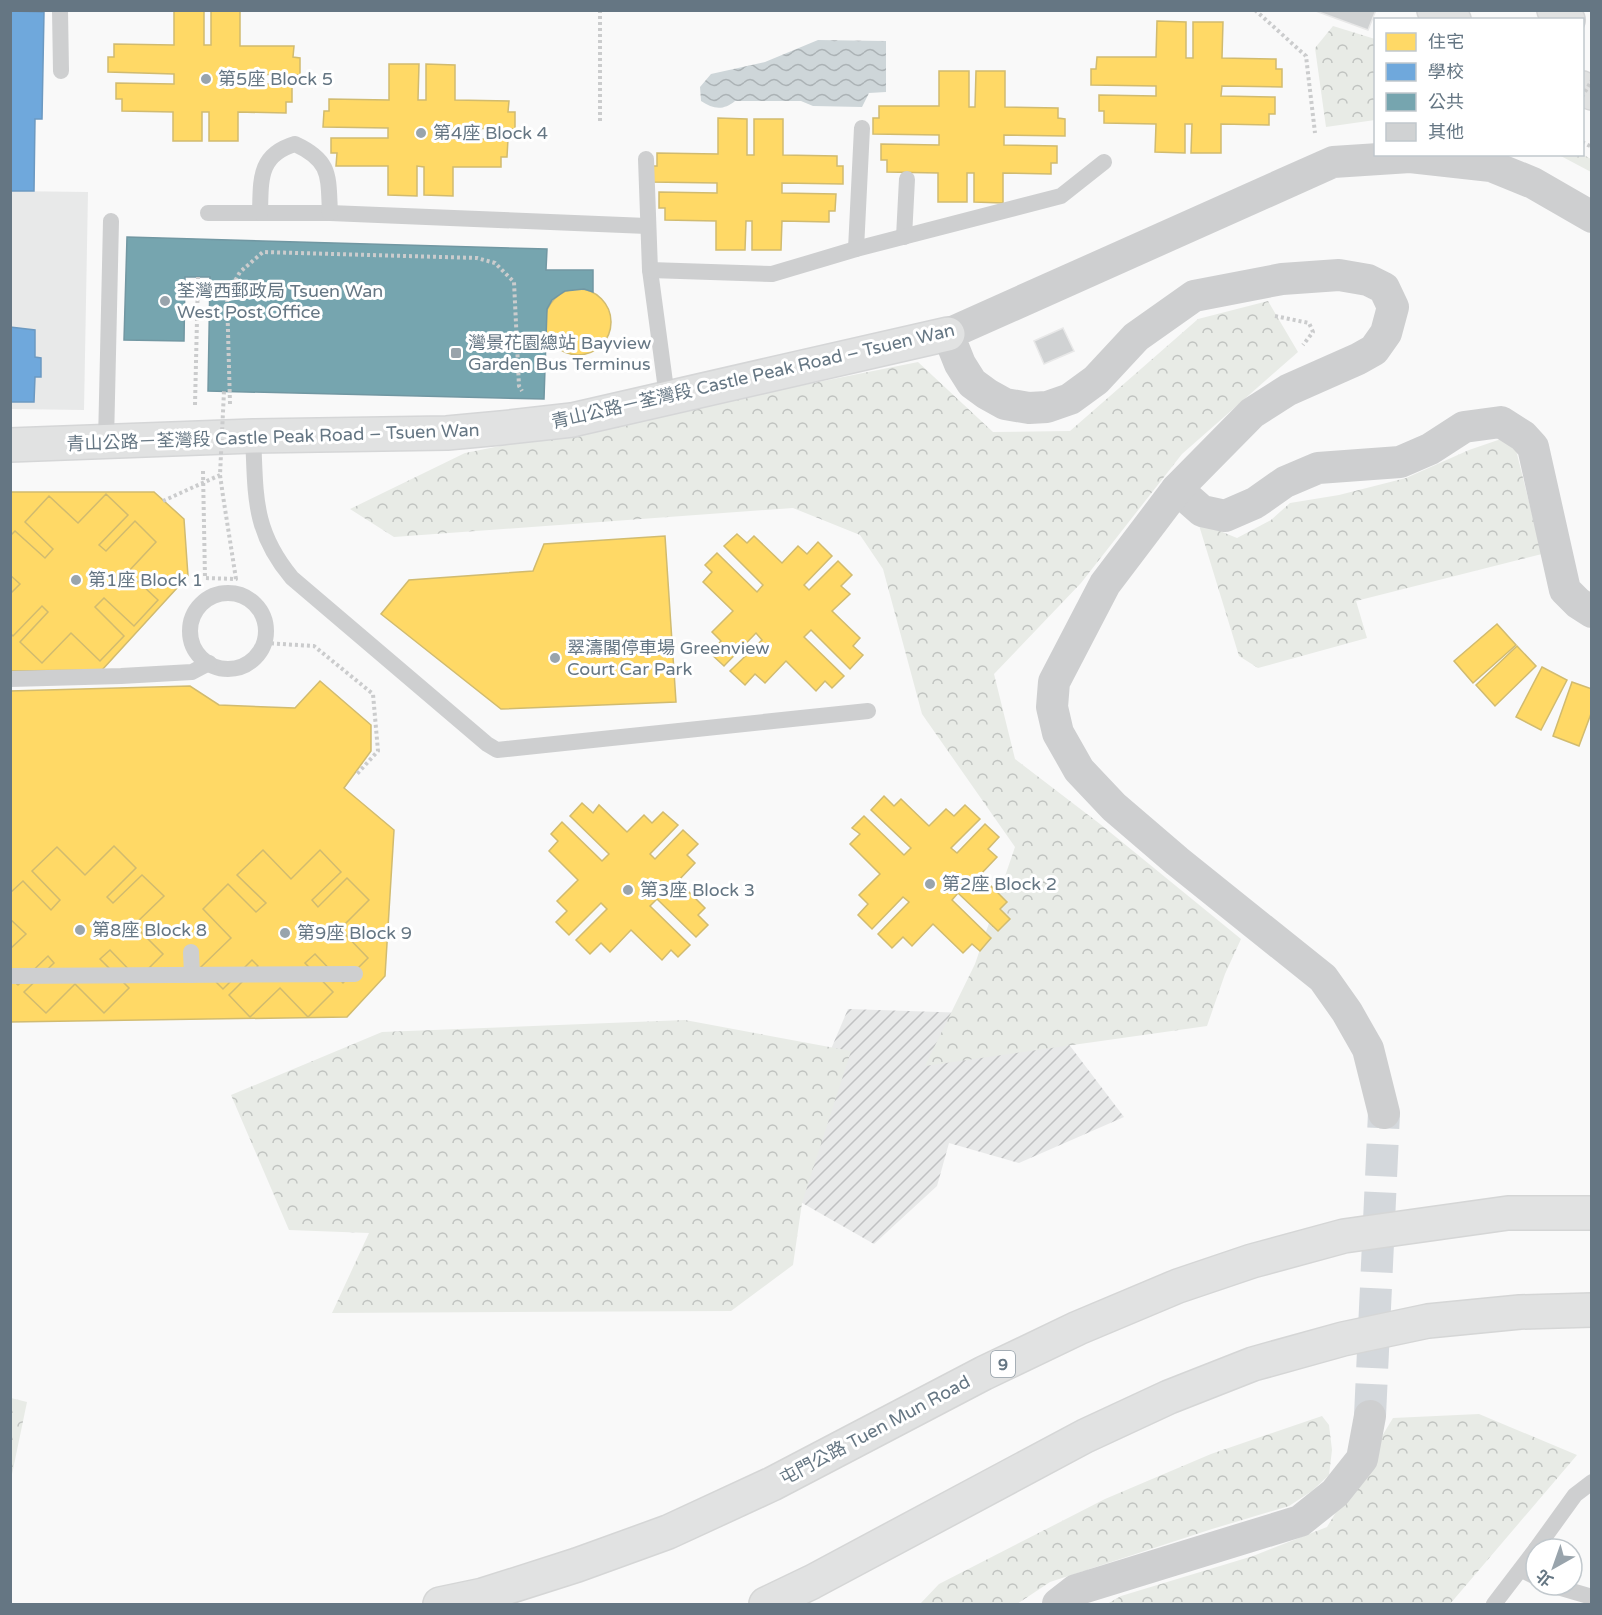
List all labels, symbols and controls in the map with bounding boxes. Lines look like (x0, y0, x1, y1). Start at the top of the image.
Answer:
legend (1374, 18, 1584, 156)
text: 住宅 (1428, 31, 1464, 53)
text: 學校 (1428, 61, 1464, 83)
place label: 第5座 Block 5 (218, 68, 333, 90)
marker: 第5座 Block 5 (199, 72, 213, 86)
text: 公共 (1428, 91, 1464, 113)
text: 其他 (1428, 121, 1464, 143)
place label: 第4座 Block 4 (433, 122, 548, 144)
marker: 第4座 Block 4 (414, 126, 428, 140)
place label: 荃灣西郵政局 Tsuen Wan West Post Office (177, 280, 383, 323)
marker: 荃灣西郵政局 Tsuen Wan West Post Office (158, 294, 172, 308)
street label: 青山公路－荃灣段 Castle Peak Road – Tsuen Wan (549, 319, 957, 433)
place label: 灣景花園總站 Bayview Garden Bus Terminus (468, 332, 651, 375)
marker: 灣景花園總站 Bayview Garden Bus Terminus (449, 346, 463, 360)
street label: 青山公路－荃灣段 Castle Peak Road – Tsuen Wan (66, 419, 480, 455)
place label: 第1座 Block 1 (88, 569, 203, 591)
marker: 第1座 Block 1 (69, 573, 83, 587)
place label: 翠濤閣停車場 Greenview Court Car Park (567, 637, 769, 680)
marker: 翠濤閣停車場 Greenview Court Car Park (548, 651, 562, 665)
place label: 第2座 Block 2 (942, 873, 1057, 895)
marker: 第2座 Block 2 (923, 877, 937, 891)
place label: 第3座 Block 3 (640, 879, 755, 901)
marker: 第3座 Block 3 (621, 883, 635, 897)
place label: 第8座 Block 8 (92, 919, 207, 941)
place label: 第9座 Block 9 (297, 922, 412, 944)
marker: 第8座 Block 8 (73, 923, 87, 937)
marker: 第9座 Block 9 (278, 926, 292, 940)
road number: 9 (991, 1351, 1015, 1377)
street label: 屯門公路 Tuen Mun Road (776, 1370, 974, 1490)
north arrow (1524, 1537, 1584, 1597)
text: 北 (1532, 1565, 1558, 1591)

